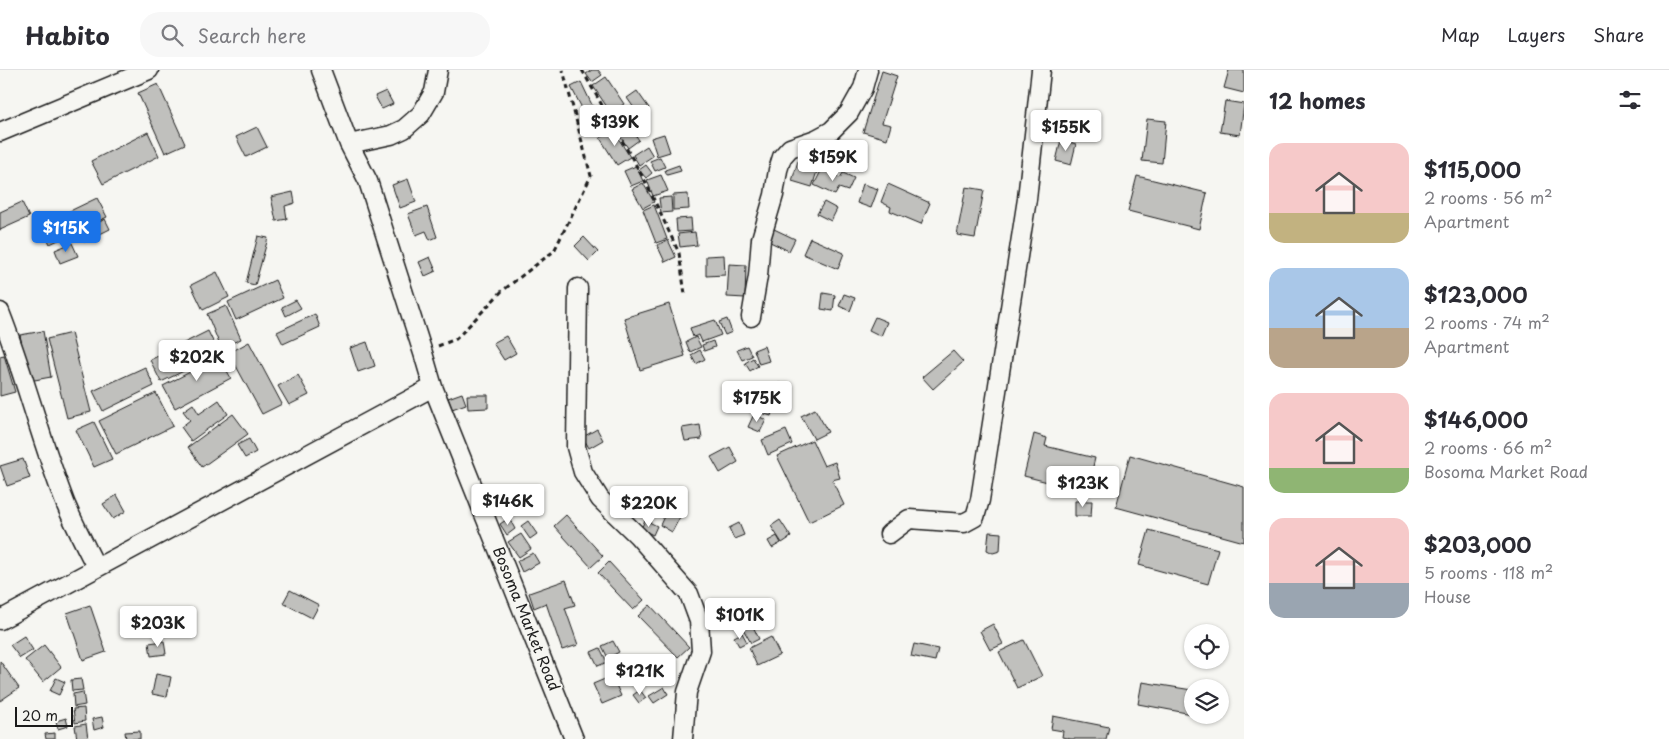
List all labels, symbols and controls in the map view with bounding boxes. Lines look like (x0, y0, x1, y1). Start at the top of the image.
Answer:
search box (140, 12, 490, 57)
text: Habito (25, 17, 110, 53)
icon: search (158, 21, 186, 49)
text: Search here (198, 21, 306, 49)
text: Map (1441, 21, 1480, 48)
text: Layers (1508, 21, 1565, 48)
text: Share (1593, 21, 1644, 48)
text: 12 homes (1269, 84, 1366, 116)
icon: filters (1616, 86, 1644, 114)
pin: $139K (580, 104, 650, 147)
text: $139K (591, 109, 639, 133)
pin: $155K (1031, 109, 1101, 152)
text: $155K (1041, 114, 1091, 138)
pin: $159K (798, 140, 868, 182)
text: $159K (809, 144, 857, 168)
text: $115,000 (1424, 153, 1521, 185)
icon: home (1309, 163, 1369, 223)
text: 2 rooms · 56 m² (1424, 185, 1553, 209)
text: Apartment (1424, 209, 1509, 233)
pin: $115K (31, 210, 101, 253)
text: $115K (43, 215, 89, 239)
text: $123,000 (1424, 278, 1527, 310)
icon: home (1309, 288, 1369, 348)
text: 2 rooms · 74 m² (1424, 310, 1550, 334)
text: Apartment (1424, 334, 1509, 358)
pin: $202K (162, 340, 232, 382)
text: $202K (170, 344, 224, 368)
pin: $175K (722, 380, 792, 423)
text: $175K (733, 385, 781, 409)
text: $146,000 (1424, 403, 1528, 435)
icon: home (1309, 413, 1369, 473)
text: 2 rooms · 66 m² (1424, 435, 1552, 459)
text: Bosoma Market Road (1424, 459, 1588, 483)
pin: $123K (1048, 466, 1118, 508)
text: $123K (1057, 470, 1109, 494)
pin: $146K (473, 484, 543, 526)
pin: $220K (614, 486, 684, 528)
text: $146K (482, 488, 534, 512)
text: $220K (621, 490, 677, 514)
text: $203,000 (1424, 528, 1532, 560)
icon: home (1309, 538, 1369, 598)
street label: Bosoma Market Road (488, 543, 567, 694)
text: 5 rooms · 118 m² (1424, 560, 1553, 584)
text: House (1424, 584, 1471, 608)
pin: $101K (705, 598, 775, 640)
text: $101K (716, 602, 764, 626)
pin: $203K (123, 606, 193, 648)
text: $203K (131, 610, 185, 634)
map controls (1184, 624, 1229, 724)
button: locate (1184, 624, 1229, 669)
pin: $121K (605, 654, 675, 696)
text: $121K (616, 658, 664, 682)
button: layers (1184, 679, 1229, 724)
scale bar (15, 704, 72, 727)
text: 20 m (22, 705, 58, 726)

